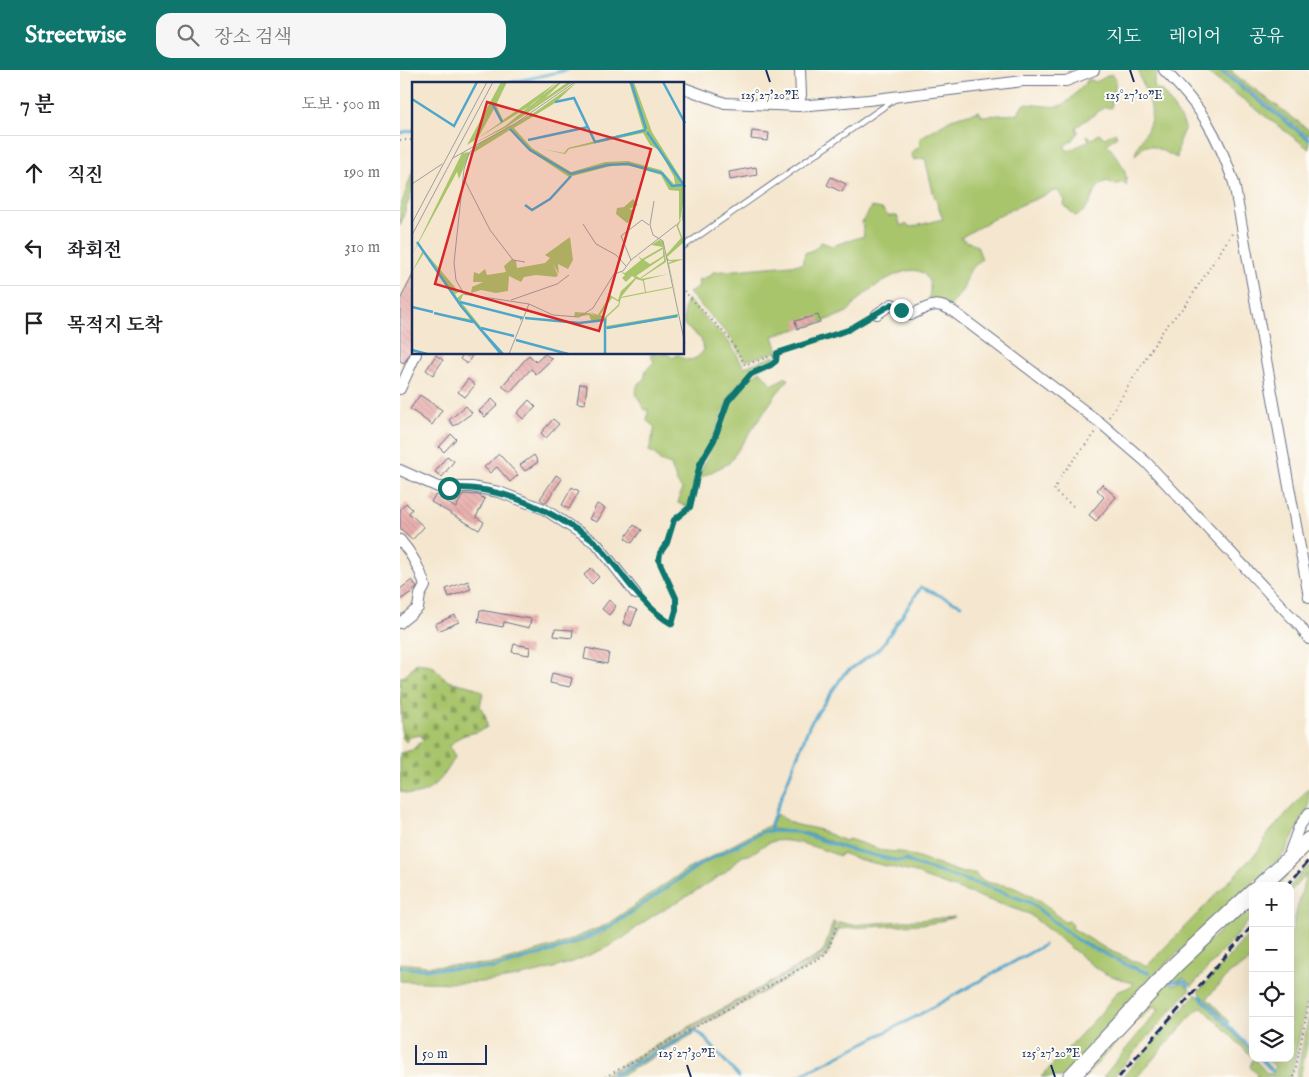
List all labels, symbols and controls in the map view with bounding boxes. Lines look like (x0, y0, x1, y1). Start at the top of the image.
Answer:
search box (156, 13, 506, 58)
text: Streetwise (25, 20, 126, 51)
icon: search (174, 21, 202, 49)
text: 장소 검색 (214, 26, 292, 50)
text: 지도 (1106, 26, 1141, 49)
text: 레이어 (1169, 26, 1221, 49)
text: 공유 (1249, 26, 1284, 49)
inset map (412, 82, 685, 355)
text: 125°27'20"E (741, 88, 799, 103)
text: 125°27'10"E (1105, 88, 1163, 103)
text: 7 분 (20, 92, 55, 119)
text: 도보 · 500 m (301, 95, 380, 115)
icon: ahead (20, 159, 48, 187)
text: 190 m (343, 163, 380, 183)
text: 직진 (67, 164, 104, 188)
icon: left (20, 234, 48, 262)
text: 310 m (344, 238, 380, 258)
text: 좌회전 (67, 239, 122, 263)
route end (890, 299, 913, 322)
icon: arrive (20, 309, 48, 337)
text: 목적지 도착 (67, 314, 163, 338)
route start (438, 477, 461, 500)
map controls (1249, 882, 1294, 1062)
button: + (1249, 882, 1294, 927)
button: − (1249, 927, 1294, 972)
button: locate (1249, 972, 1294, 1017)
button: layers (1249, 1017, 1294, 1062)
scale bar (415, 1042, 488, 1065)
text: 50 m (422, 1045, 448, 1063)
text: 125°27'30"E (658, 1046, 716, 1061)
text: 125°27'20"E (1022, 1046, 1080, 1061)

